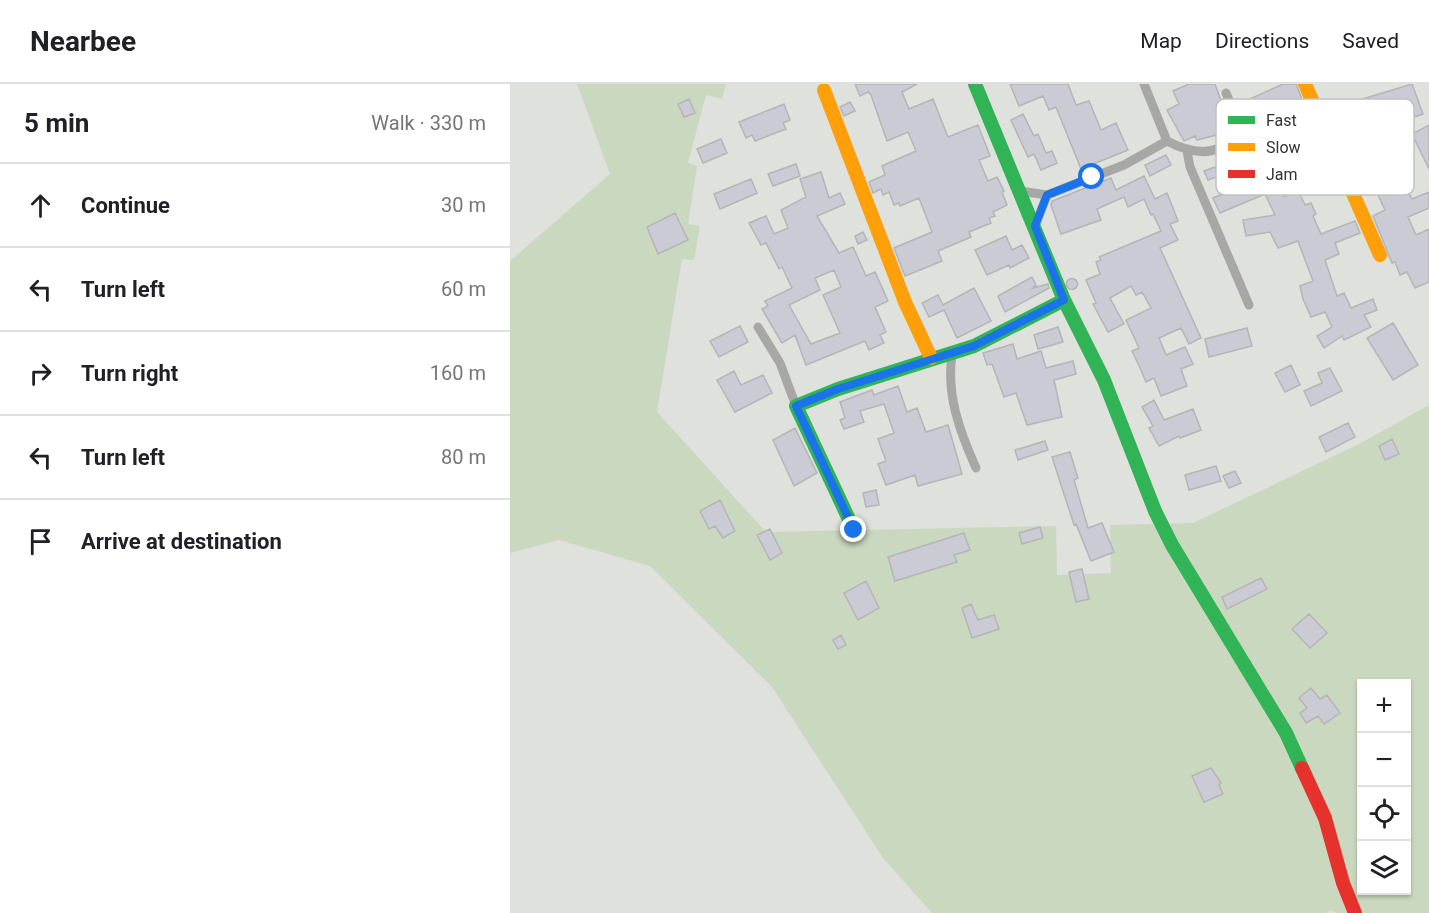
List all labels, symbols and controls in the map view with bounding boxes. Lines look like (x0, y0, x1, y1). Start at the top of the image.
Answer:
text: Nearbee (30, 25, 136, 58)
text: Map (1140, 29, 1182, 53)
text: Directions (1215, 29, 1309, 53)
text: Saved (1342, 29, 1399, 53)
legend (1216, 99, 1414, 195)
text: 5 min (24, 108, 89, 138)
text: Walk · 330 m (371, 111, 486, 135)
text: Fast (1266, 111, 1297, 130)
text: Slow (1266, 138, 1301, 157)
route start (1078, 163, 1104, 189)
text: Jam (1266, 165, 1298, 184)
icon: ahead (24, 189, 57, 222)
text: Continue (81, 193, 170, 218)
text: 30 m (441, 193, 486, 217)
icon: left (24, 273, 57, 306)
text: Turn left (81, 277, 165, 302)
text: 60 m (441, 277, 486, 301)
icon: right (24, 357, 57, 390)
text: Turn right (81, 361, 178, 386)
text: 160 m (430, 361, 486, 385)
icon: left (24, 441, 57, 474)
text: Turn left (81, 445, 165, 470)
text: 80 m (441, 445, 486, 469)
route end (840, 516, 866, 542)
icon: arrive (24, 525, 57, 558)
text: Arrive at destination (81, 529, 282, 554)
map controls (1357, 679, 1411, 895)
button: + (1357, 679, 1411, 733)
button: − (1357, 733, 1411, 787)
button: locate (1357, 787, 1411, 841)
button: layers (1357, 841, 1411, 895)

